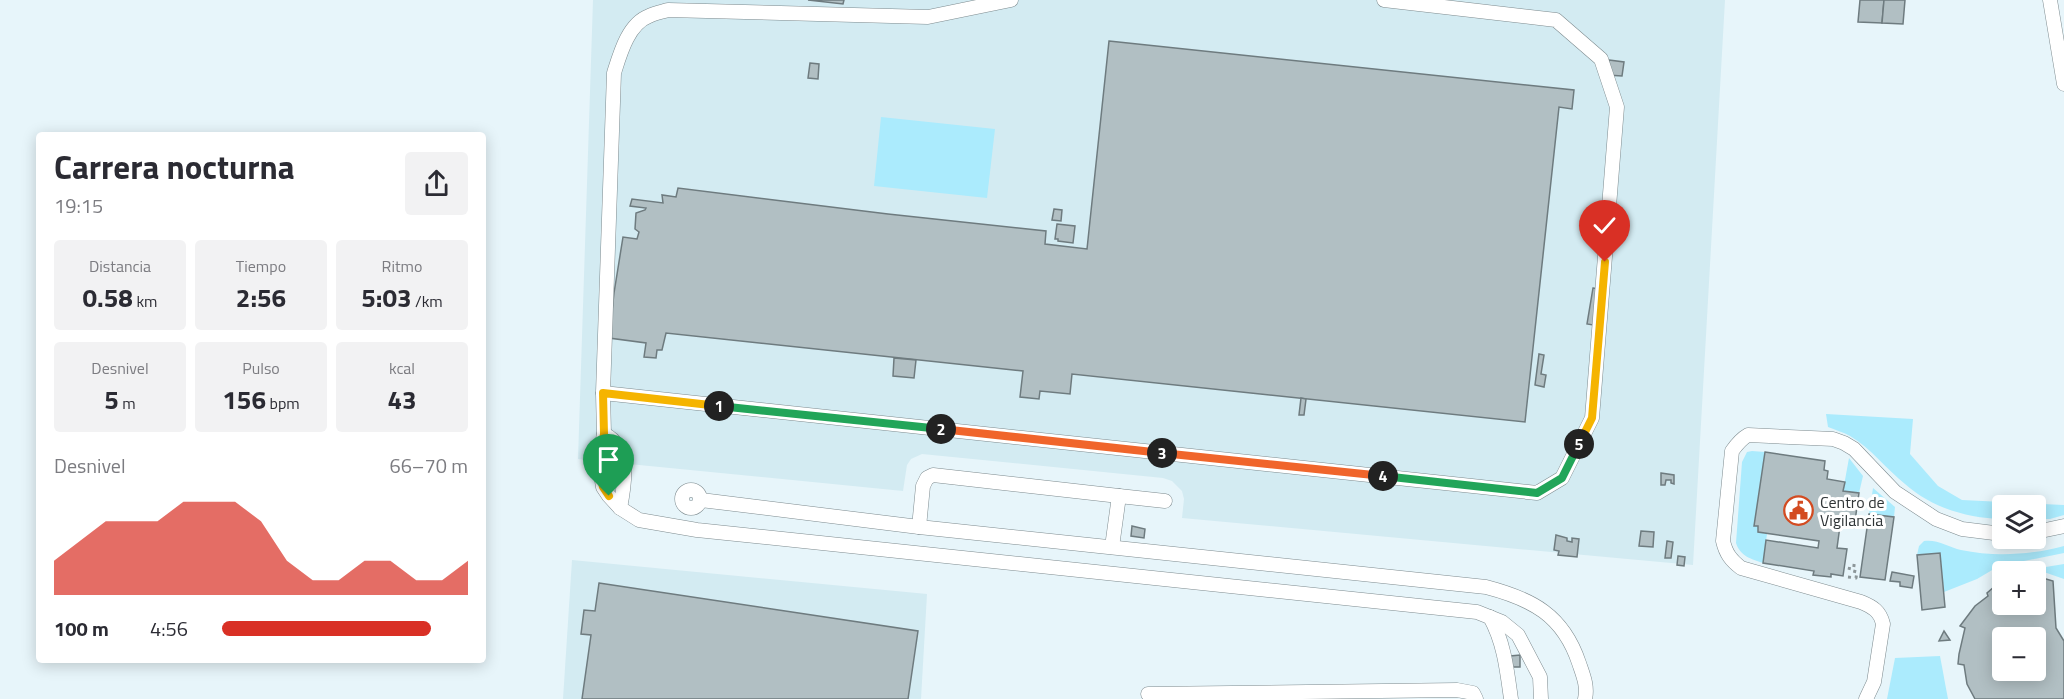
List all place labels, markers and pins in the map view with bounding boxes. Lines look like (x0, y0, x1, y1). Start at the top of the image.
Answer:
pin (1579, 200, 1630, 262)
pin: 1 (704, 391, 734, 421)
pin: 2 (926, 414, 956, 444)
pin: 5 (1564, 429, 1594, 459)
pin (583, 434, 634, 496)
pin: 3 (1147, 438, 1177, 468)
pin: 4 (1368, 461, 1398, 491)
place label: Centro de Vigilancia (1820, 490, 1885, 532)
public building icon: Centro de Vigilancia (1783, 495, 1815, 527)

